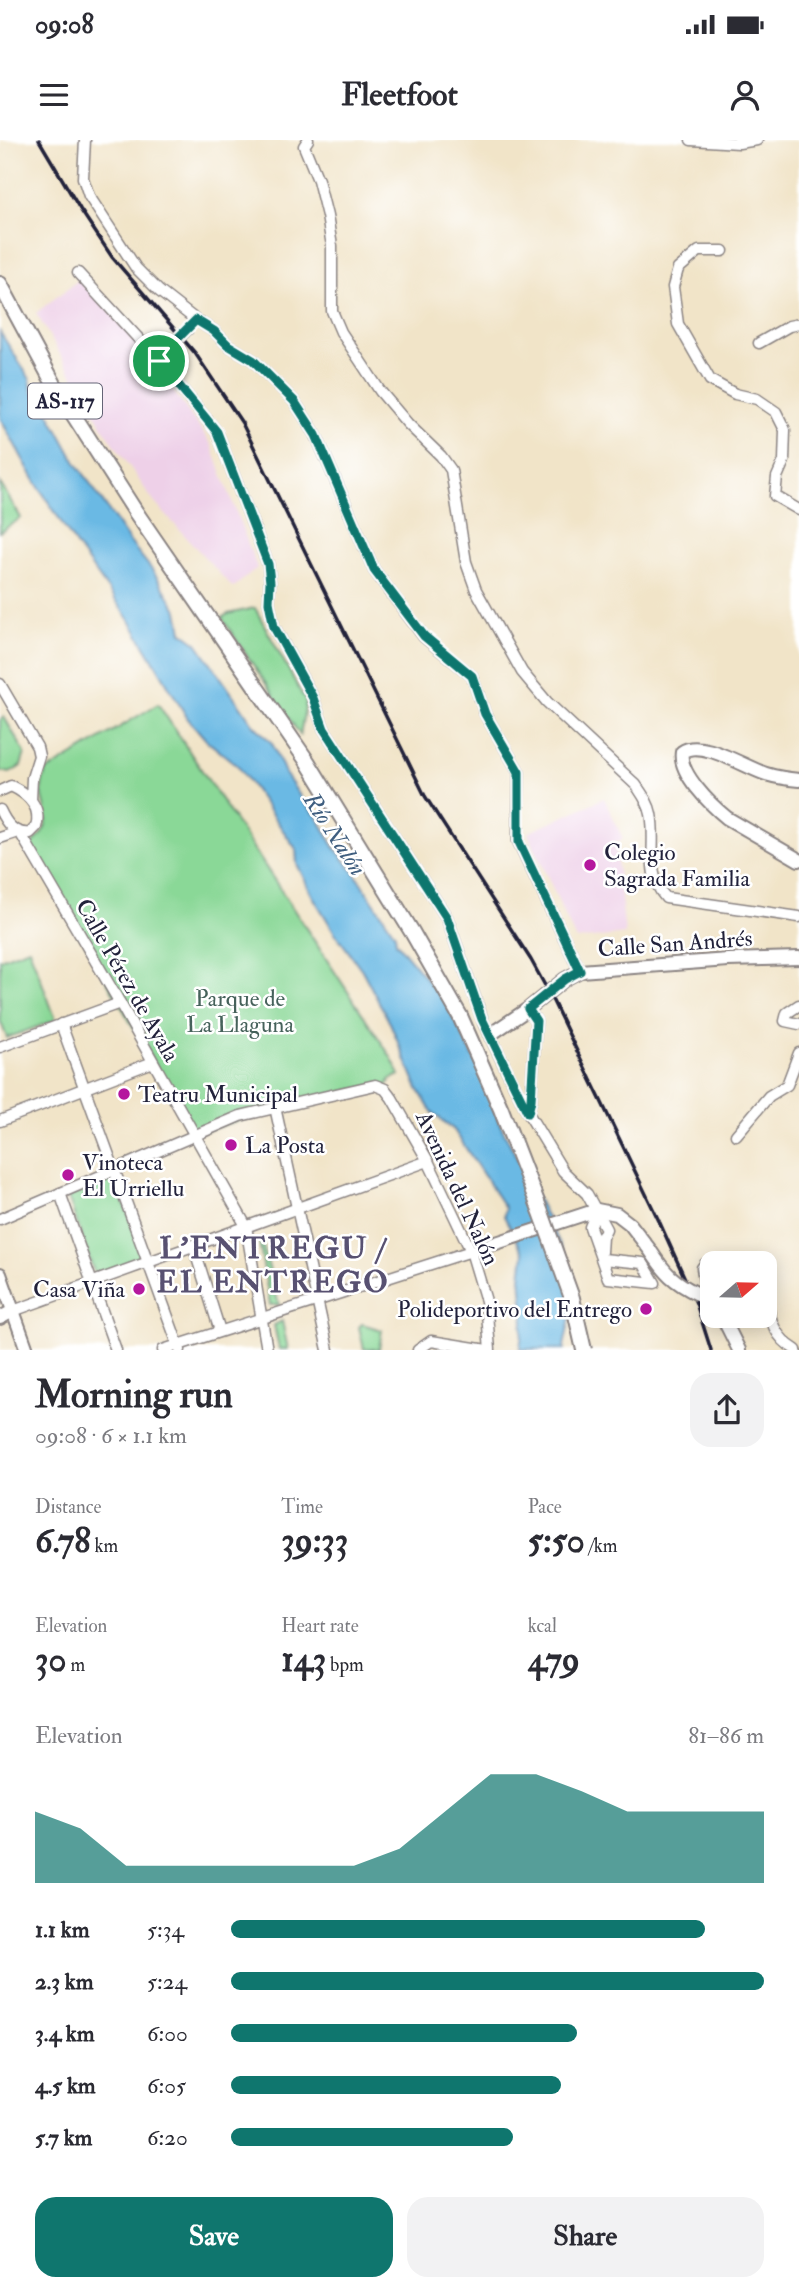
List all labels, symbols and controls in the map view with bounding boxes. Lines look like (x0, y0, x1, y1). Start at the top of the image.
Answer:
text: 09:08 (35, 9, 94, 41)
text: Fleetfoot (341, 75, 458, 115)
icon: menu (35, 76, 73, 114)
icon: person (726, 76, 764, 114)
pin (129, 331, 189, 391)
icon: arrive (140, 342, 178, 380)
road number: AS-117 (28, 384, 102, 418)
water label: Río Nalón (296, 786, 373, 882)
place label: Colegio Sagrada Familia (604, 838, 750, 893)
marker: Colegio Sagrada Familia (582, 857, 598, 873)
street label: Calle Pérez de Ayala (69, 893, 186, 1067)
street label: Calle San Andrés (597, 924, 753, 963)
park label: Parque de La Llaguna (186, 984, 294, 1039)
place label: Teatru Municipal (138, 1080, 298, 1110)
marker: Teatru Municipal (116, 1086, 132, 1102)
street label: Avenida del Nalón (409, 1106, 506, 1270)
place label: La Posta (245, 1131, 325, 1160)
marker: La Posta (223, 1137, 239, 1153)
place label: Vinoteca El Urriellu (82, 1148, 185, 1203)
marker: Vinoteca El Urriellu (60, 1167, 76, 1183)
district label: L'ENTREGU / EL ENTREGO (156, 1230, 390, 1301)
north arrow (700, 1251, 777, 1328)
map controls (700, 1251, 777, 1328)
place label: Casa Viña (33, 1275, 126, 1304)
marker: Casa Viña (131, 1281, 147, 1297)
place label: Polideportivo del Entrego (397, 1295, 632, 1325)
marker: Polideportivo del Entrego (638, 1301, 654, 1317)
text: Morning run (35, 1371, 233, 1419)
button: share (690, 1373, 764, 1447)
text: 09:08 · 6 × 1.1 km (35, 1421, 187, 1450)
text: Distance (35, 1495, 101, 1519)
text: Time (281, 1495, 323, 1519)
text: Pace (528, 1495, 562, 1519)
text: 6.78 (35, 1519, 91, 1563)
text: 39:33 (281, 1519, 348, 1563)
text: 5:50 (528, 1519, 585, 1563)
text: km (91, 1534, 118, 1558)
text: /km (585, 1534, 617, 1558)
text: Elevation (35, 1614, 107, 1638)
text: Heart rate (281, 1614, 359, 1638)
text: kcal (528, 1614, 557, 1638)
text: 30 (35, 1638, 66, 1682)
text: 143 (281, 1638, 326, 1682)
text: 479 (528, 1638, 580, 1682)
text: m (66, 1653, 85, 1677)
text: bpm (326, 1653, 364, 1677)
text: Elevation (35, 1721, 123, 1750)
text: 81–86 m (688, 1721, 764, 1750)
text: 1.1 km (35, 1915, 90, 1944)
text: 5:34 (147, 1915, 184, 1944)
text: 2.3 km (35, 1967, 94, 1996)
text: 5:24 (147, 1967, 187, 1996)
text: 3.4 km (35, 2019, 95, 2048)
text: 6:00 (147, 2019, 188, 2048)
text: 4.5 km (35, 2071, 96, 2100)
text: 6:05 (147, 2071, 186, 2100)
text: 5.7 km (35, 2123, 92, 2152)
text: 6:20 (147, 2123, 188, 2152)
button: Save (35, 2197, 393, 2277)
button: Share (407, 2197, 764, 2277)

